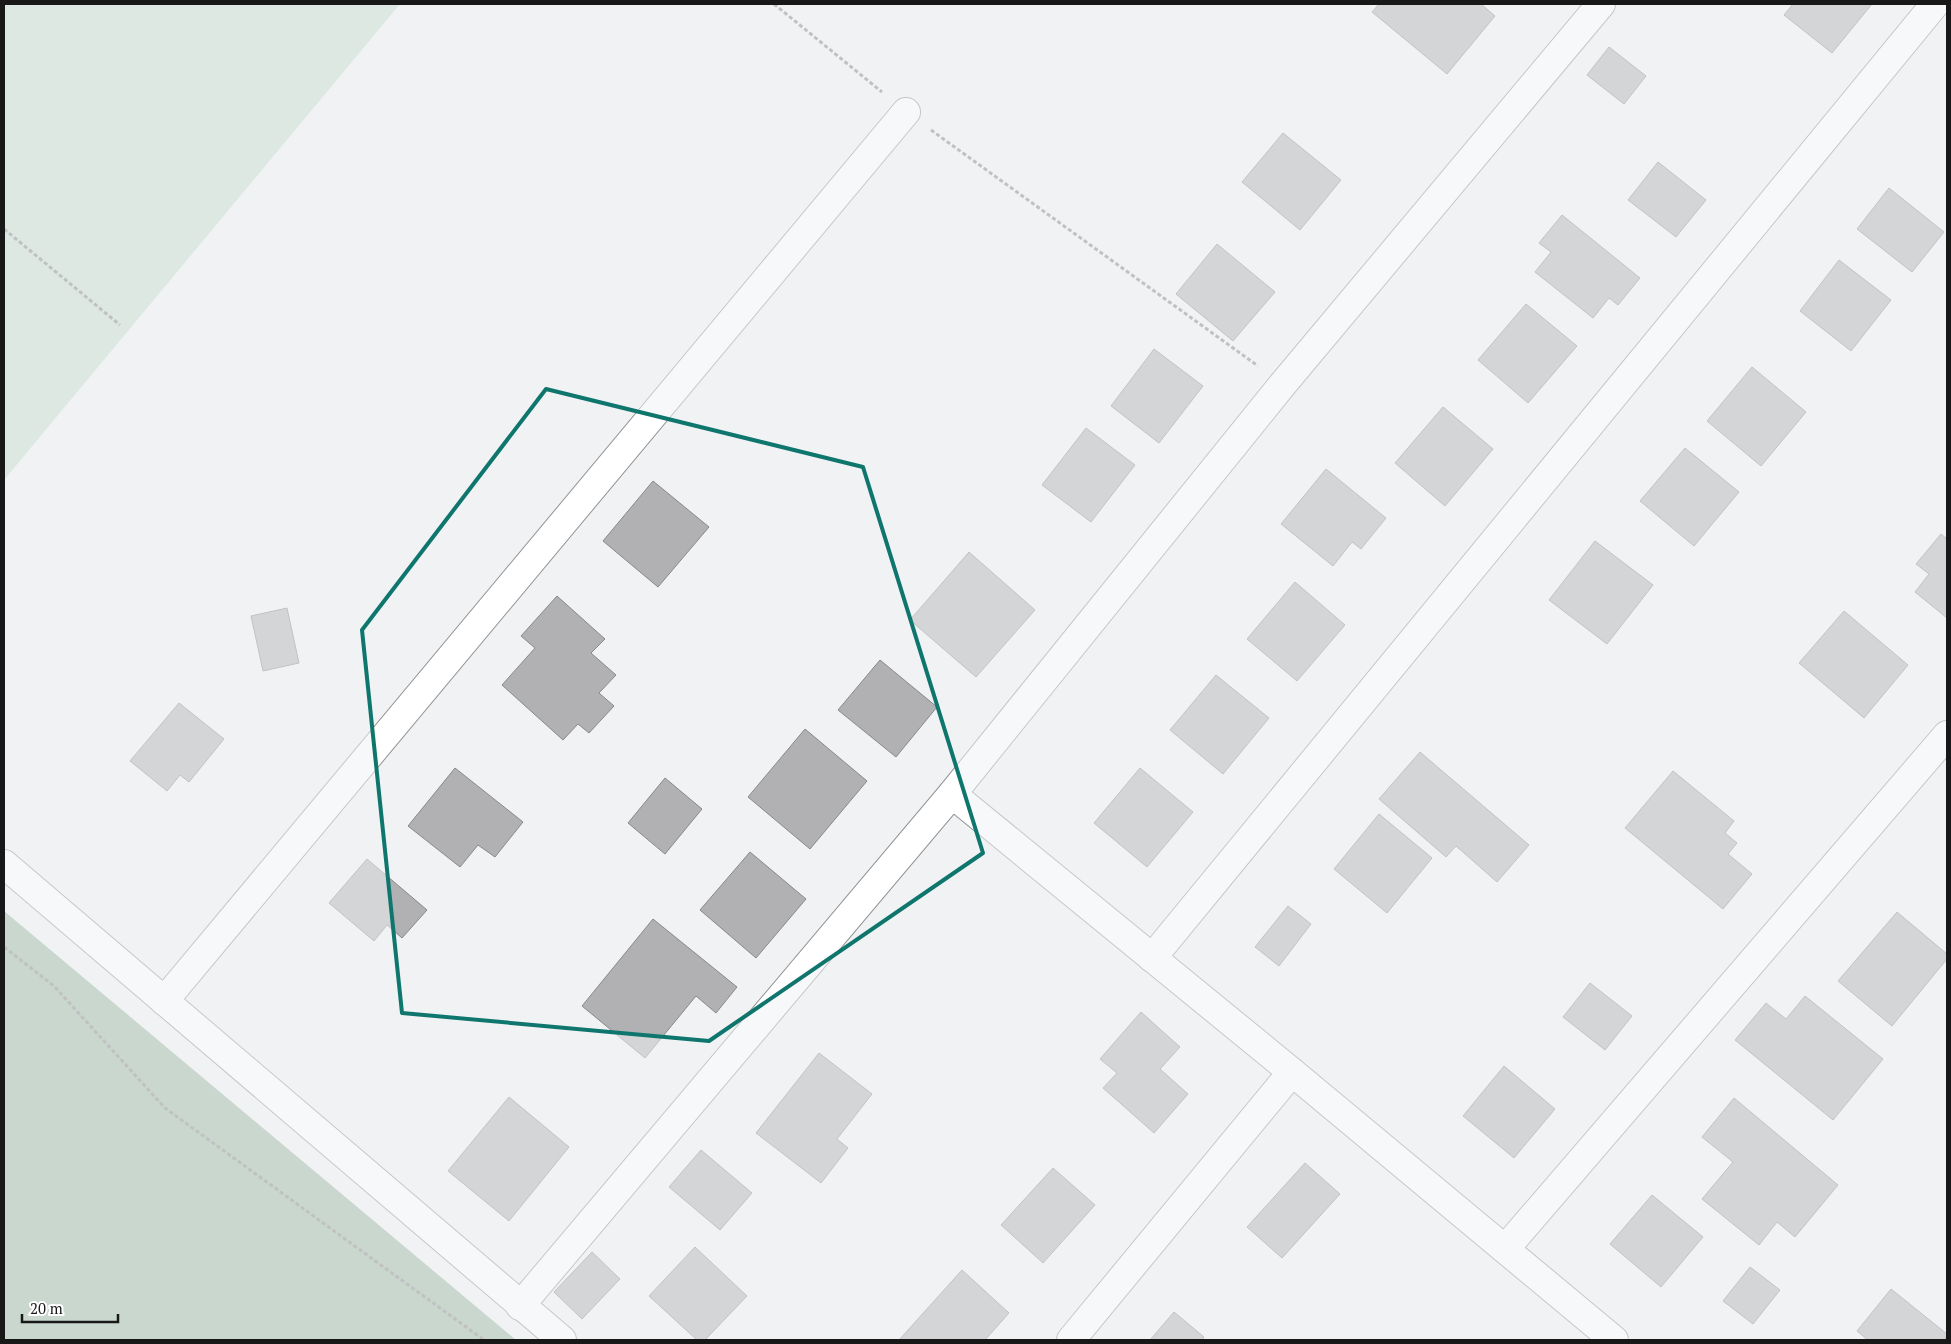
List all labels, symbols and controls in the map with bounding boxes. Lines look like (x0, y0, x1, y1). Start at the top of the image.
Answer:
scale bar (22, 1292, 119, 1324)
text: 20 m (30, 1298, 63, 1318)

